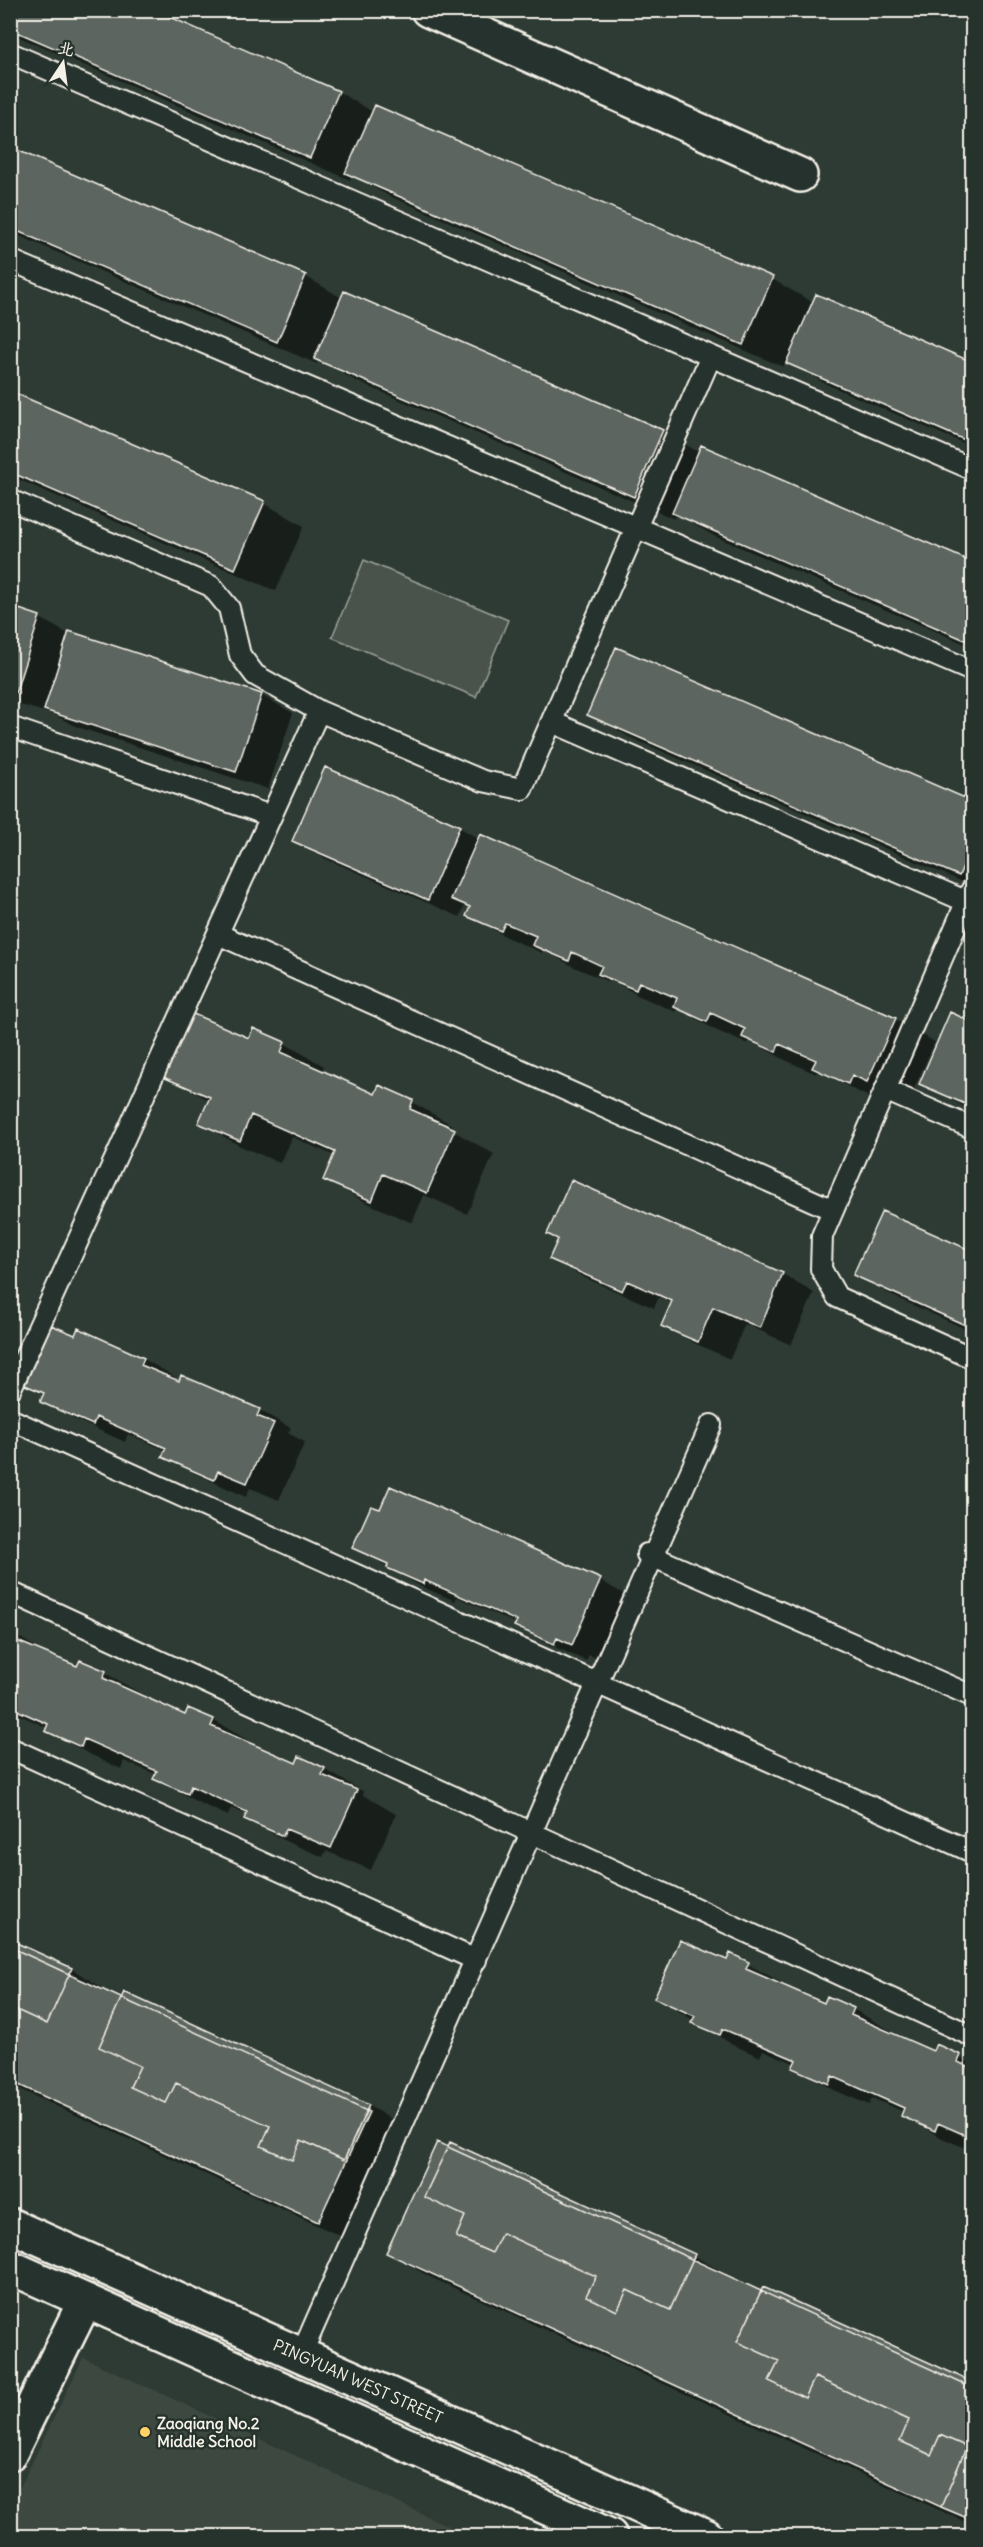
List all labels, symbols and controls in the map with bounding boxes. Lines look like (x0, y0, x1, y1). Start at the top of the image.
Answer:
north arrow (33, 33, 93, 93)
text: 北 (56, 37, 76, 60)
street label: PINGYUAN WEST STREET (270, 2335, 446, 2427)
place label: Zaoqiang No.2 Middle School (157, 2413, 260, 2451)
marker: Zaoqiang No.2 Middle School (138, 2425, 152, 2439)

